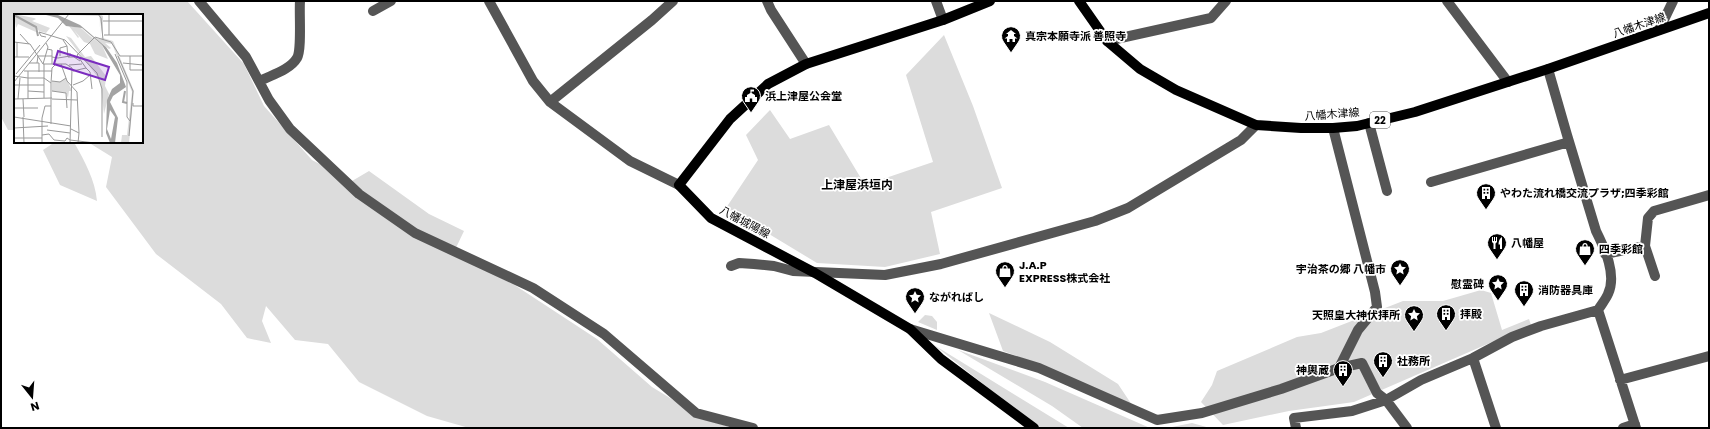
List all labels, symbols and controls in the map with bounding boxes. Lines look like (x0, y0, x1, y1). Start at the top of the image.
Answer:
street label: 八幡木津線 (1610, 8, 1668, 42)
inset map (14, 14, 143, 143)
temple icon: 真宗本願寺派 善照寺 (1000, 25, 1022, 53)
place label: 真宗本願寺派 善照寺 (1025, 28, 1126, 44)
public building icon: 浜上津屋公会堂 (740, 85, 762, 113)
place label: 浜上津屋公会堂 (765, 88, 842, 104)
street label: 八幡木津線 (1304, 104, 1360, 124)
road number: 22 (1370, 112, 1390, 128)
district label: 上津屋浜垣内 (821, 176, 893, 193)
building icon: やわた流れ橋交流プラザ;四季彩館 (1475, 182, 1497, 210)
place label: やわた流れ橋交流プラザ;四季彩館 (1500, 185, 1669, 201)
street label: 八幡城陽線 (717, 202, 773, 242)
restaurant icon: 八幡屋 (1486, 232, 1508, 260)
place label: 八幡屋 (1511, 235, 1544, 251)
shop icon: 四季彩館 (1574, 238, 1596, 266)
place label: 四季彩館 (1599, 241, 1643, 257)
place label: J.A.P EXPRESS株式会社 (1019, 257, 1110, 286)
place icon: 宇治茶の郷 八幡市 (1389, 258, 1411, 286)
shop icon: J.A.P EXPRESS株式会社 (994, 260, 1016, 288)
place label: 宇治茶の郷 八幡市 (1296, 261, 1386, 277)
place icon: 慰霊碑 (1487, 273, 1509, 301)
place label: 慰霊碑 (1451, 276, 1484, 292)
building icon: 消防器具庫 (1513, 279, 1535, 307)
place label: 消防器具庫 (1538, 282, 1593, 298)
place icon: ながればし (904, 286, 926, 314)
place label: ながればし (929, 289, 984, 305)
building icon: 拝殿 (1435, 303, 1457, 331)
place icon: 天照皇大神伏拝所 (1403, 304, 1425, 332)
place label: 拝殿 (1460, 306, 1482, 322)
place label: 天照皇大神伏拝所 (1312, 307, 1400, 323)
building icon: 社務所 (1372, 350, 1394, 378)
place label: 社務所 (1397, 353, 1430, 369)
building icon: 神輿蔵 (1332, 359, 1354, 387)
place label: 神輿蔵 (1296, 362, 1329, 378)
north arrow (12, 377, 52, 417)
text: N (29, 398, 41, 415)

